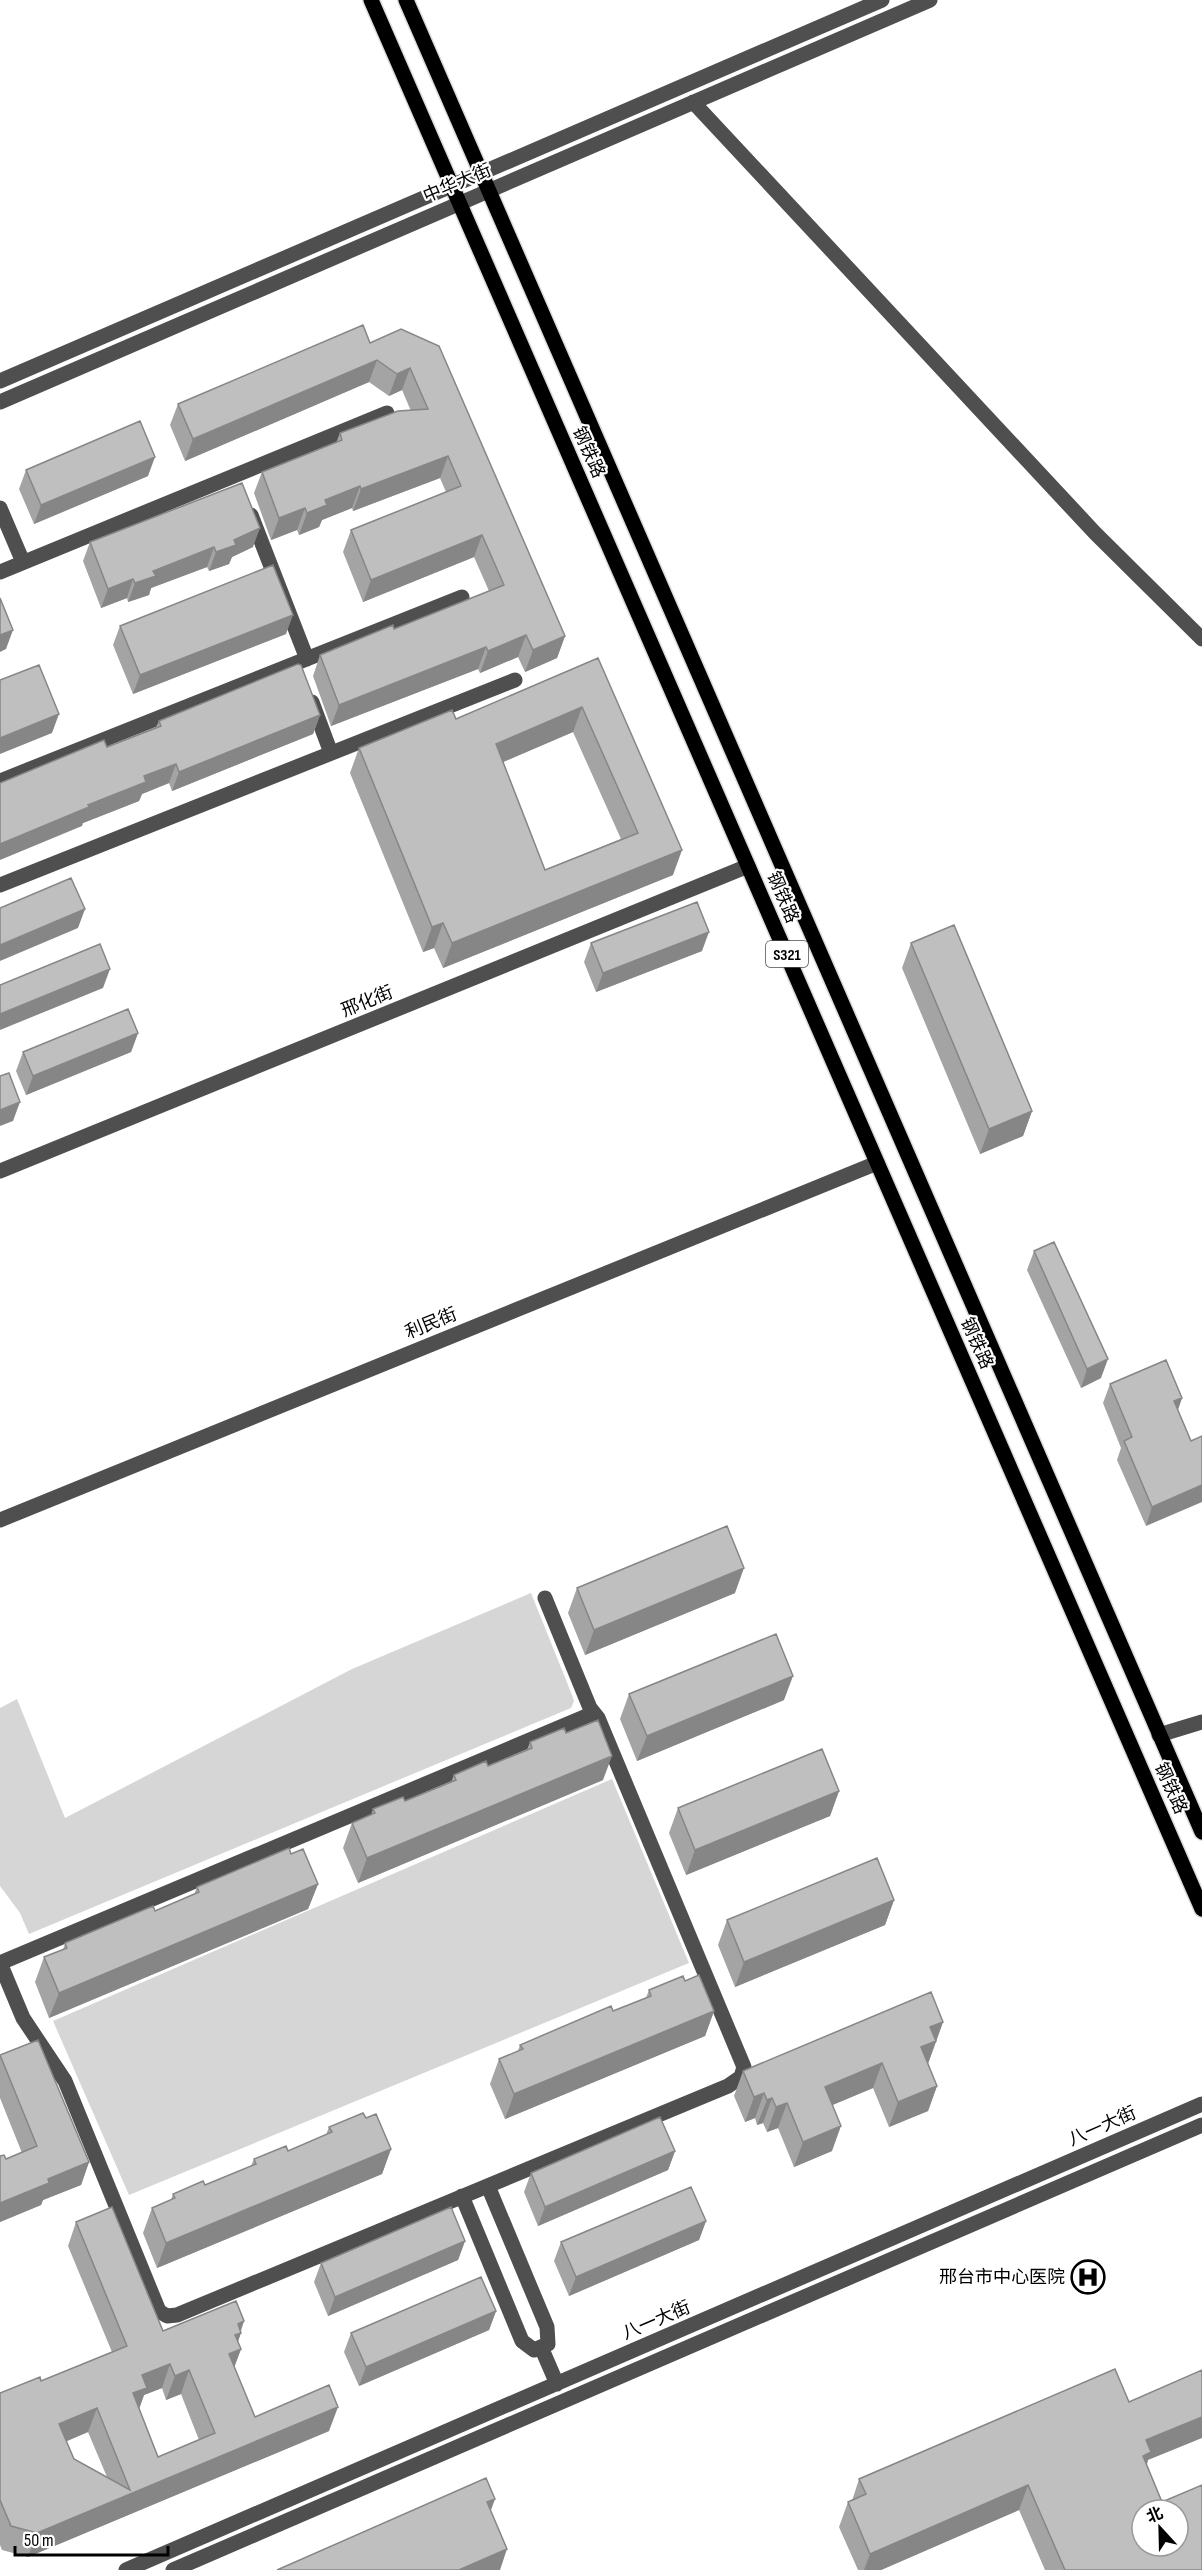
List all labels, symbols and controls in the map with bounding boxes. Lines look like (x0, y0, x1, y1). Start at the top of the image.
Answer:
street label: 中华大街 (420, 160, 494, 207)
street label: 钢铁路 (568, 423, 609, 481)
street label: 钢铁路 (762, 868, 803, 926)
road number: S321 (766, 941, 808, 967)
street label: 邢化街 (338, 982, 396, 1021)
street label: 利民街 (402, 1304, 460, 1343)
street label: 钢铁路 (956, 1314, 997, 1372)
street label: 钢铁路 (1150, 1759, 1191, 1817)
street label: 八一大街 (1065, 2102, 1139, 2151)
hospital icon: 邢台市中心医院 (1070, 2259, 1106, 2295)
place label: 邢台市中心医院 (939, 2267, 1065, 2288)
street label: 八一大街 (619, 2297, 693, 2344)
north arrow (1130, 2498, 1190, 2558)
text: 北 (1144, 2504, 1166, 2527)
scale bar (15, 2519, 168, 2557)
text: 50 m (24, 2530, 54, 2551)

